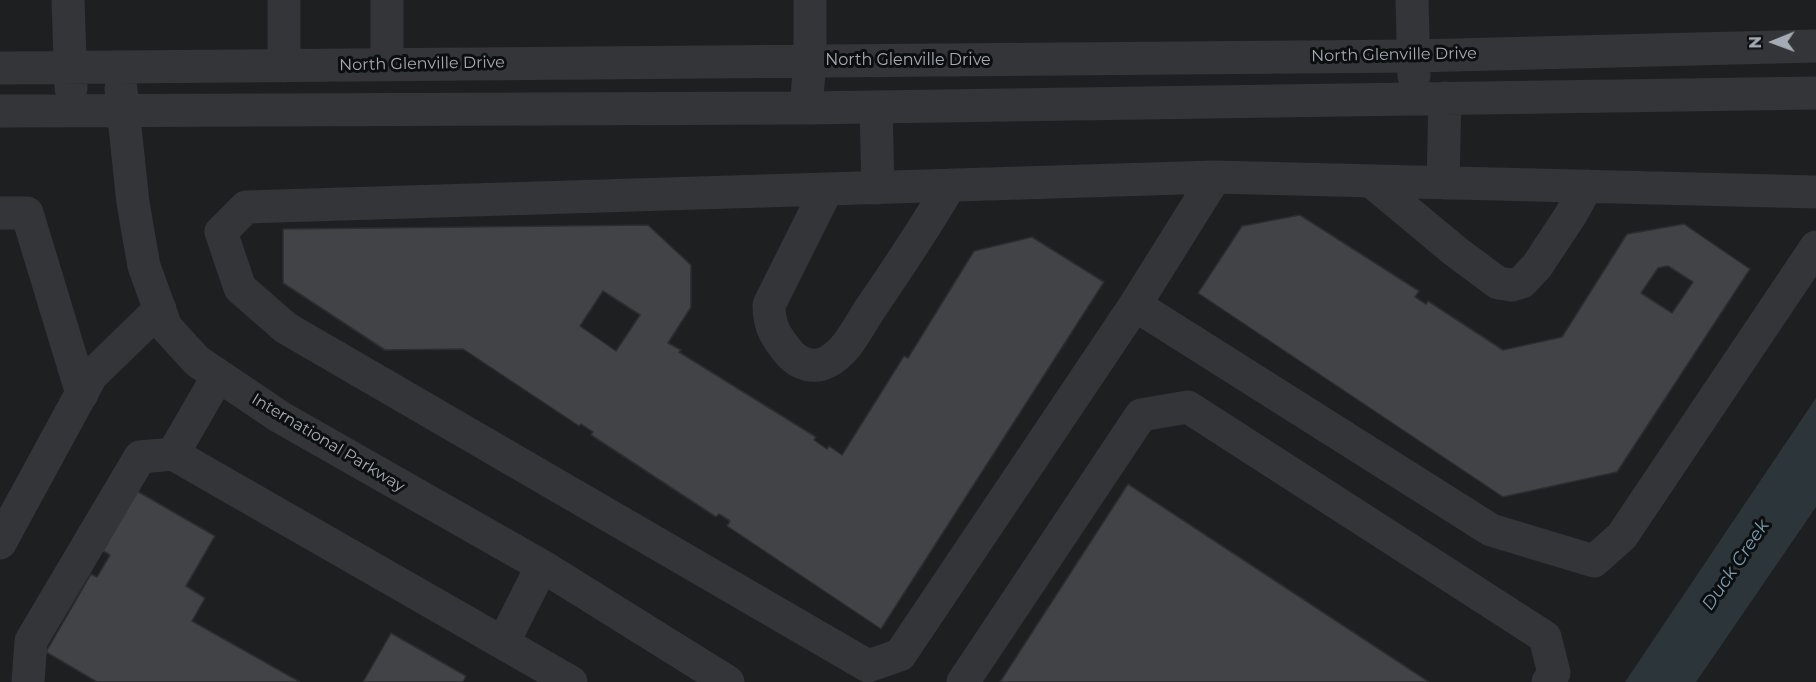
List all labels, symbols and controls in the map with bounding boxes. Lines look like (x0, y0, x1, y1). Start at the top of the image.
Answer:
north arrow (1744, 12, 1804, 72)
text: N (1746, 36, 1765, 49)
street label: North Glenville Drive (1311, 44, 1477, 66)
street label: North Glenville Drive (825, 50, 991, 70)
street label: North Glenville Drive (339, 53, 505, 75)
street label: International Parkway (248, 390, 408, 496)
water label: Duck Creek (1698, 516, 1774, 614)

